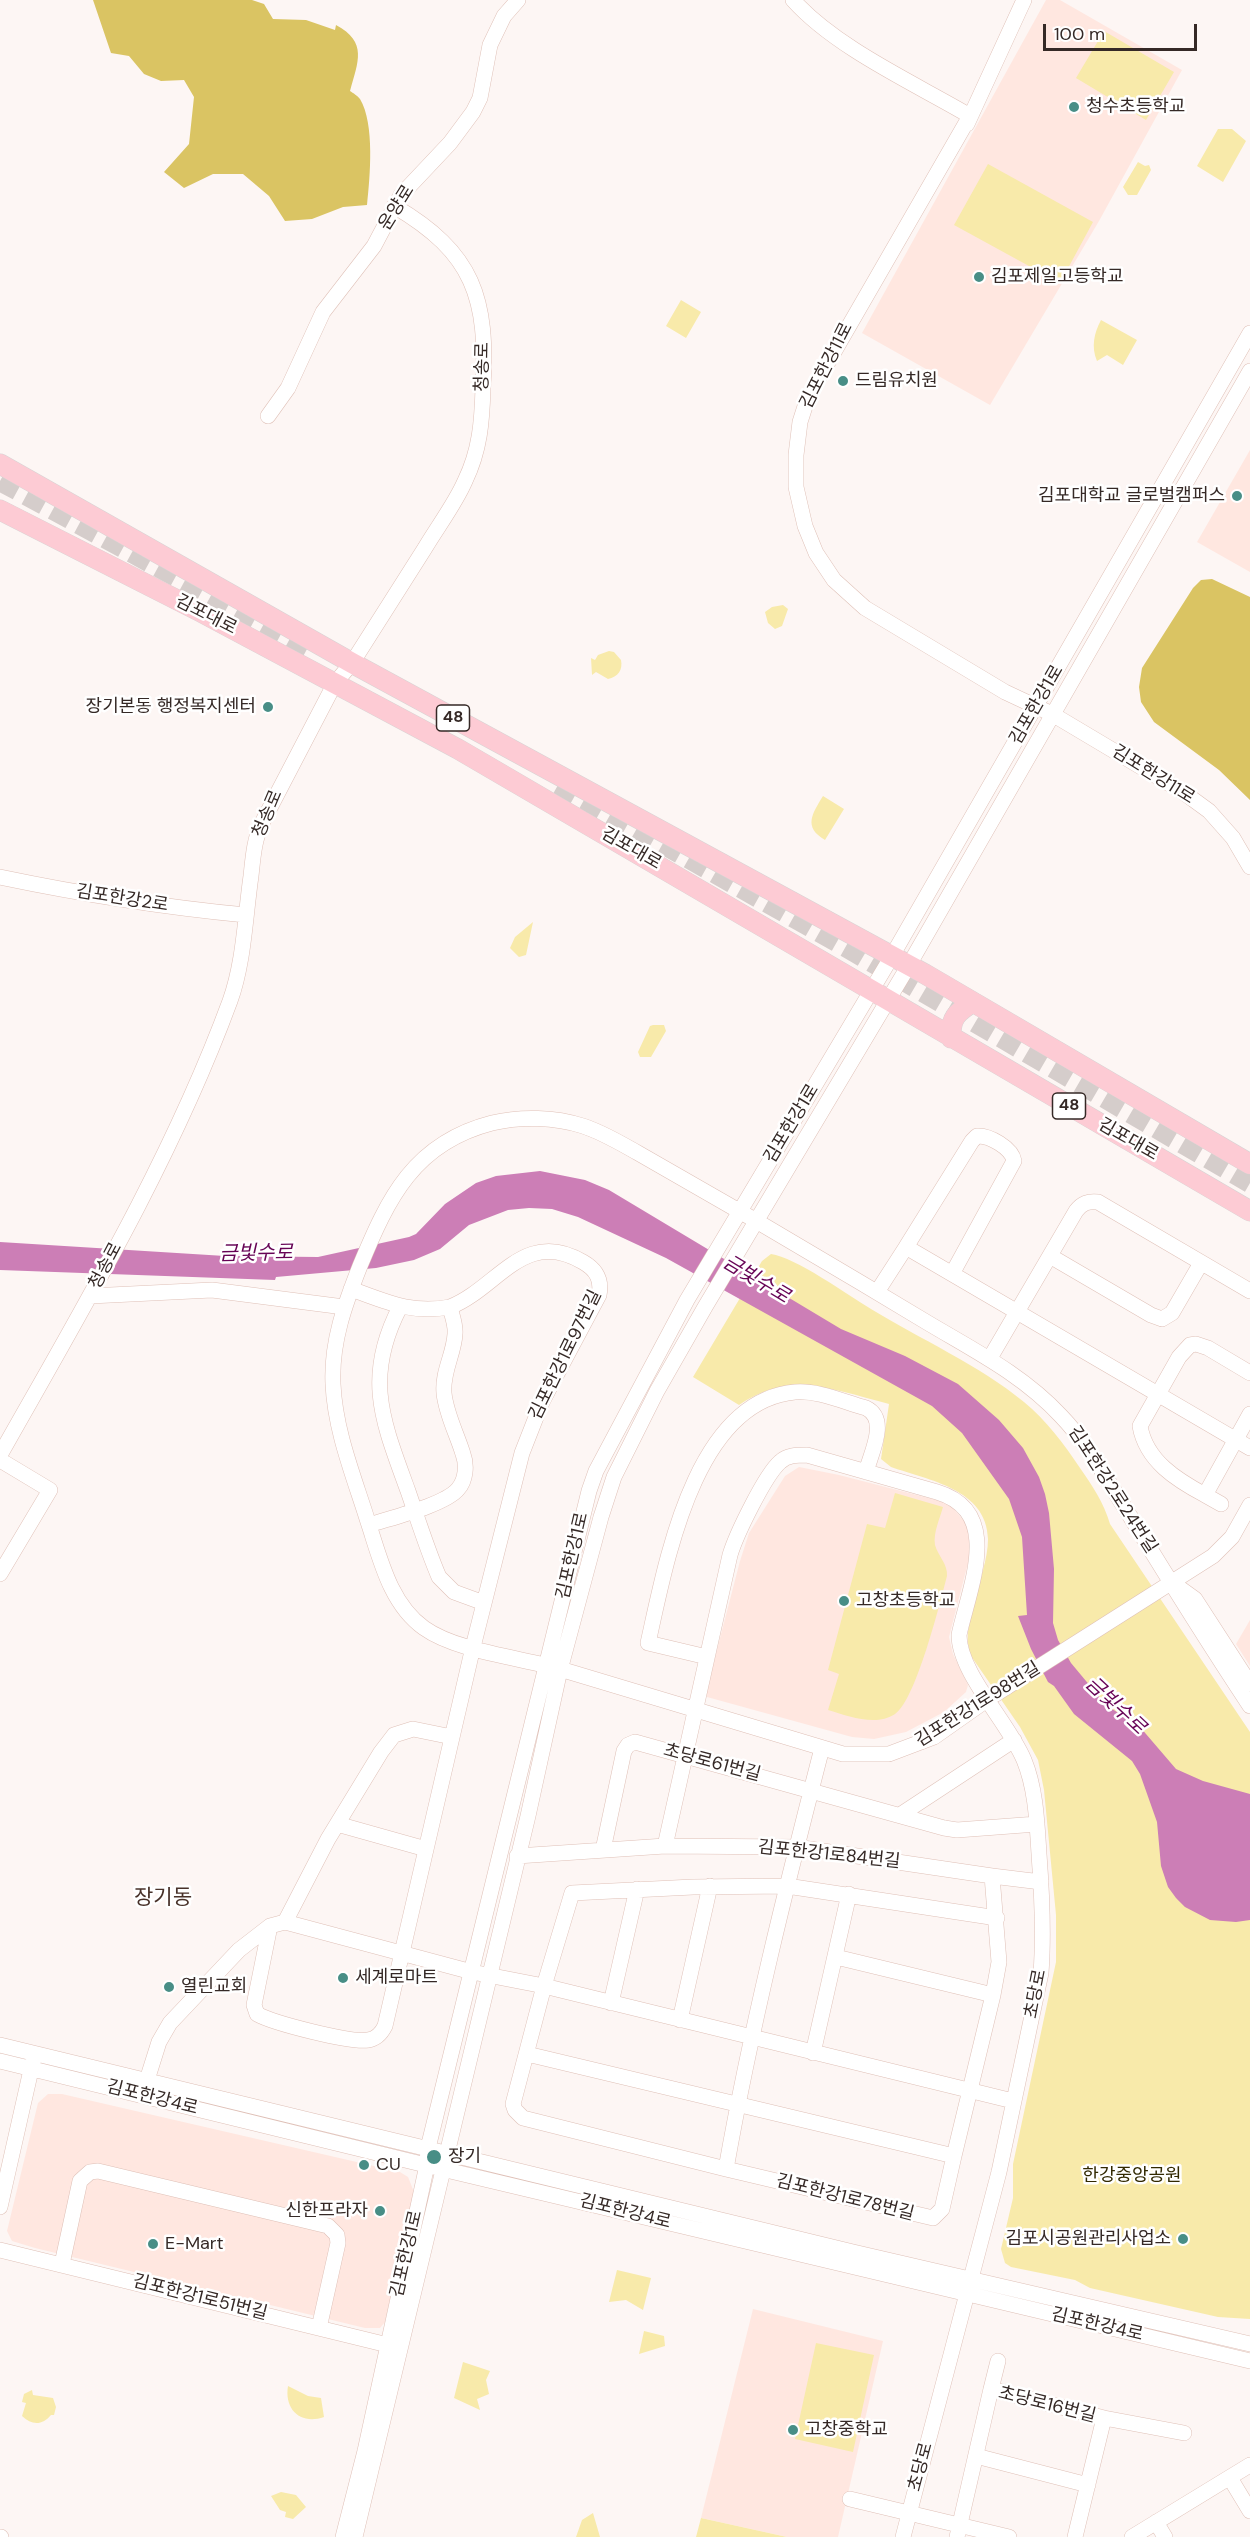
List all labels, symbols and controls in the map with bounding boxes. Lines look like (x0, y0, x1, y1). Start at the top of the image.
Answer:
scale bar (1046, 12, 1200, 50)
text: 100 m (1054, 22, 1105, 46)
place label: 청수초등학교 (1086, 96, 1185, 118)
marker: 청수초등학교 (1067, 100, 1081, 114)
street label: 운양로 (375, 181, 419, 235)
place label: 김포제일고등학교 (991, 266, 1123, 288)
marker: 김포제일고등학교 (972, 270, 986, 284)
street label: 김포한강11로 (796, 319, 858, 413)
street label: 청송로 (472, 342, 494, 392)
place label: 드림유치원 (855, 370, 938, 392)
marker: 드림유치원 (836, 374, 850, 388)
place label: 김포대학교 글로벌캠퍼스 (1038, 485, 1225, 507)
marker: 김포대학교 글로벌캠퍼스 (1230, 489, 1244, 503)
street label: 김포대로 (172, 590, 240, 640)
street label: 김포한강1로 (1006, 661, 1068, 749)
place label: 장기본동 행정복지센터 (86, 696, 256, 718)
marker: 장기본동 행정복지센터 (261, 700, 275, 714)
road number: 48 (436, 705, 470, 731)
street label: 김포한강11로 (1107, 741, 1199, 809)
street label: 청송로 (248, 787, 288, 841)
street label: 김포대로 (597, 823, 665, 875)
street label: 김포한강2로 (74, 881, 170, 917)
street label: 김포한강1로 (760, 1081, 824, 1167)
road number: 48 (1052, 1093, 1086, 1119)
street label: 김포대로 (1094, 1114, 1162, 1166)
street label: 청송로 (85, 1239, 127, 1293)
water label: 금빛수로 (219, 1241, 293, 1267)
water label: 금빛수로 (718, 1251, 794, 1309)
street label: 김포한강1로97번길 (525, 1286, 607, 1424)
street label: 김포한강2로24번길 (1063, 1422, 1161, 1558)
street label: 김포한강1로 (553, 1510, 593, 1602)
place label: 고창초등학교 (856, 1590, 955, 1612)
marker: 고창초등학교 (837, 1594, 851, 1608)
street label: 김포한강1로98번길 (911, 1658, 1045, 1752)
water label: 금빛수로 (1080, 1672, 1150, 1740)
street label: 초당로61번길 (661, 1740, 763, 1786)
street label: 김포한강1로84번길 (757, 1837, 901, 1873)
district label: 장기동 (134, 1885, 192, 1911)
place label: 세계로마트 (355, 1967, 438, 1989)
street label: 초당로 (1021, 1968, 1051, 2020)
marker: 세계로마트 (336, 1971, 350, 1985)
place label: 열린교회 (181, 1976, 247, 1998)
marker: 열린교회 (162, 1980, 176, 1994)
street label: 김포한강4로 (104, 2076, 200, 2120)
place label: 장기 (448, 2146, 481, 2168)
marker: 장기 (425, 2148, 443, 2166)
place label: CU (376, 2154, 401, 2176)
marker: CU (357, 2158, 371, 2172)
park label: 한강중앙공원 (1082, 2165, 1182, 2187)
street label: 김포한강1로78번길 (774, 2170, 916, 2226)
street label: 김포한강4로 (577, 2190, 673, 2234)
place label: 신한프라자 (285, 2200, 368, 2222)
marker: 신한프라자 (373, 2204, 387, 2218)
street label: 김포한강1로 (387, 2208, 427, 2300)
place label: 김포시공원관리사업소 (1005, 2228, 1171, 2250)
marker: 김포시공원관리사업소 (1176, 2232, 1190, 2246)
place label: E-Mart (165, 2233, 224, 2255)
marker: E-Mart (146, 2237, 160, 2251)
street label: 김포한강1로51번길 (130, 2271, 270, 2325)
street label: 김포한강4로 (1049, 2304, 1145, 2346)
street label: 초당로16번길 (996, 2382, 1098, 2428)
place label: 고창중학교 (805, 2419, 888, 2441)
marker: 고창중학교 (786, 2423, 800, 2437)
street label: 초당로 (904, 2440, 938, 2494)

